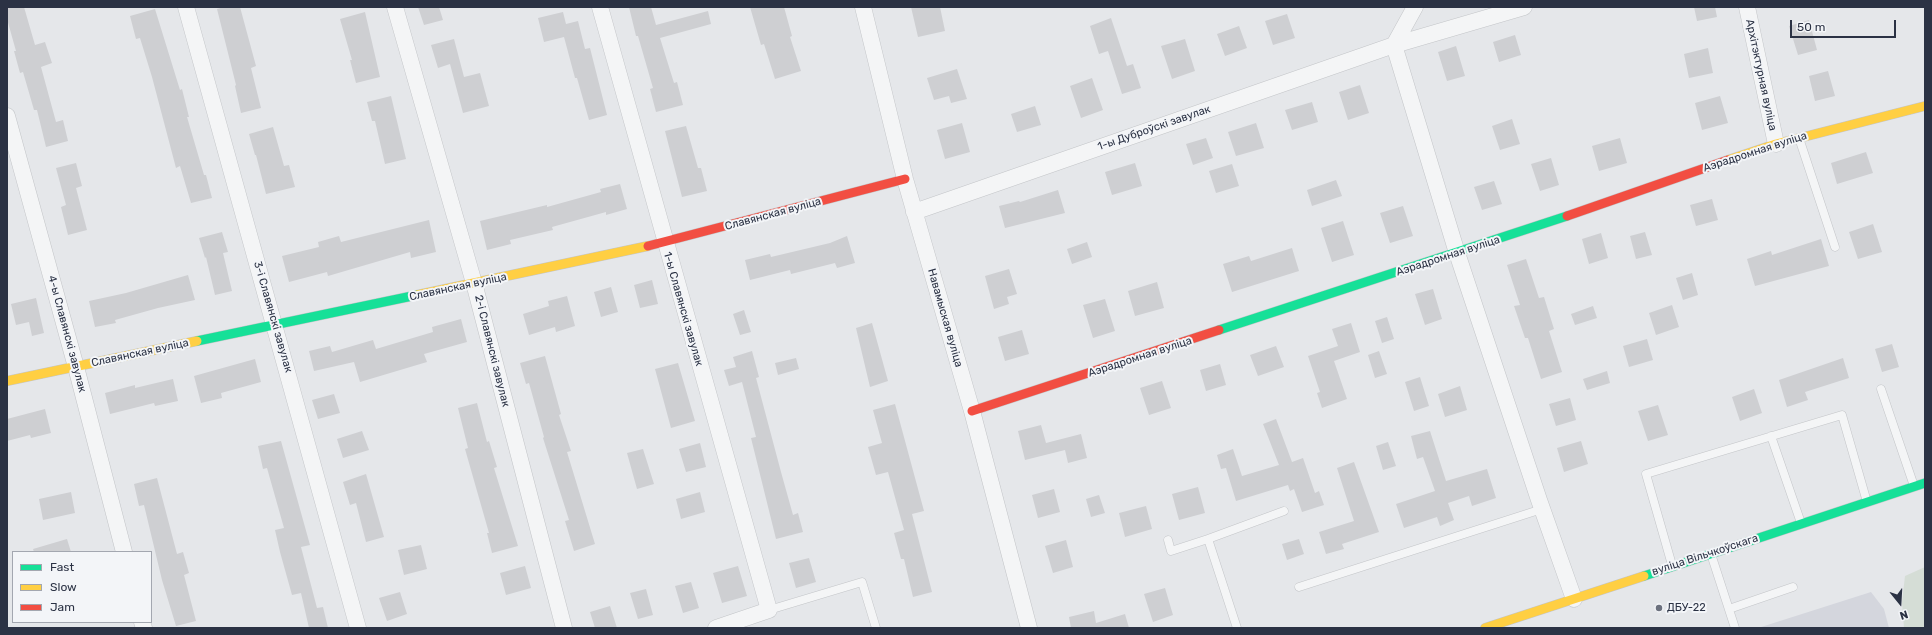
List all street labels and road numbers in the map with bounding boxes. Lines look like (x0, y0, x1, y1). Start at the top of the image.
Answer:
street label: Архітэктурная вуліца (1743, 18, 1779, 132)
street label: 1-ы Дуброўскі завулак (1096, 102, 1212, 154)
street label: Аэрадромная вуліца (1701, 129, 1809, 175)
street label: Славянская вуліца (723, 195, 823, 233)
street label: Аэрадромная вуліца (1394, 233, 1502, 279)
street label: 1-ы Славянскі завулак (660, 250, 706, 368)
street label: 3-і Славянскі завулак (251, 260, 295, 374)
street label: Навамыская вуліца (925, 267, 965, 369)
street label: Славянская вуліца (408, 270, 508, 304)
street label: 4-ы Славянскі завулак (45, 274, 89, 394)
street label: 2-і Славянскі завулак (472, 294, 512, 408)
street label: Аэрадромная вуліца (1086, 334, 1194, 380)
street label: Славянская вуліца (90, 336, 190, 370)
street label: вуліца Вільчкоўскага (1650, 532, 1760, 578)

